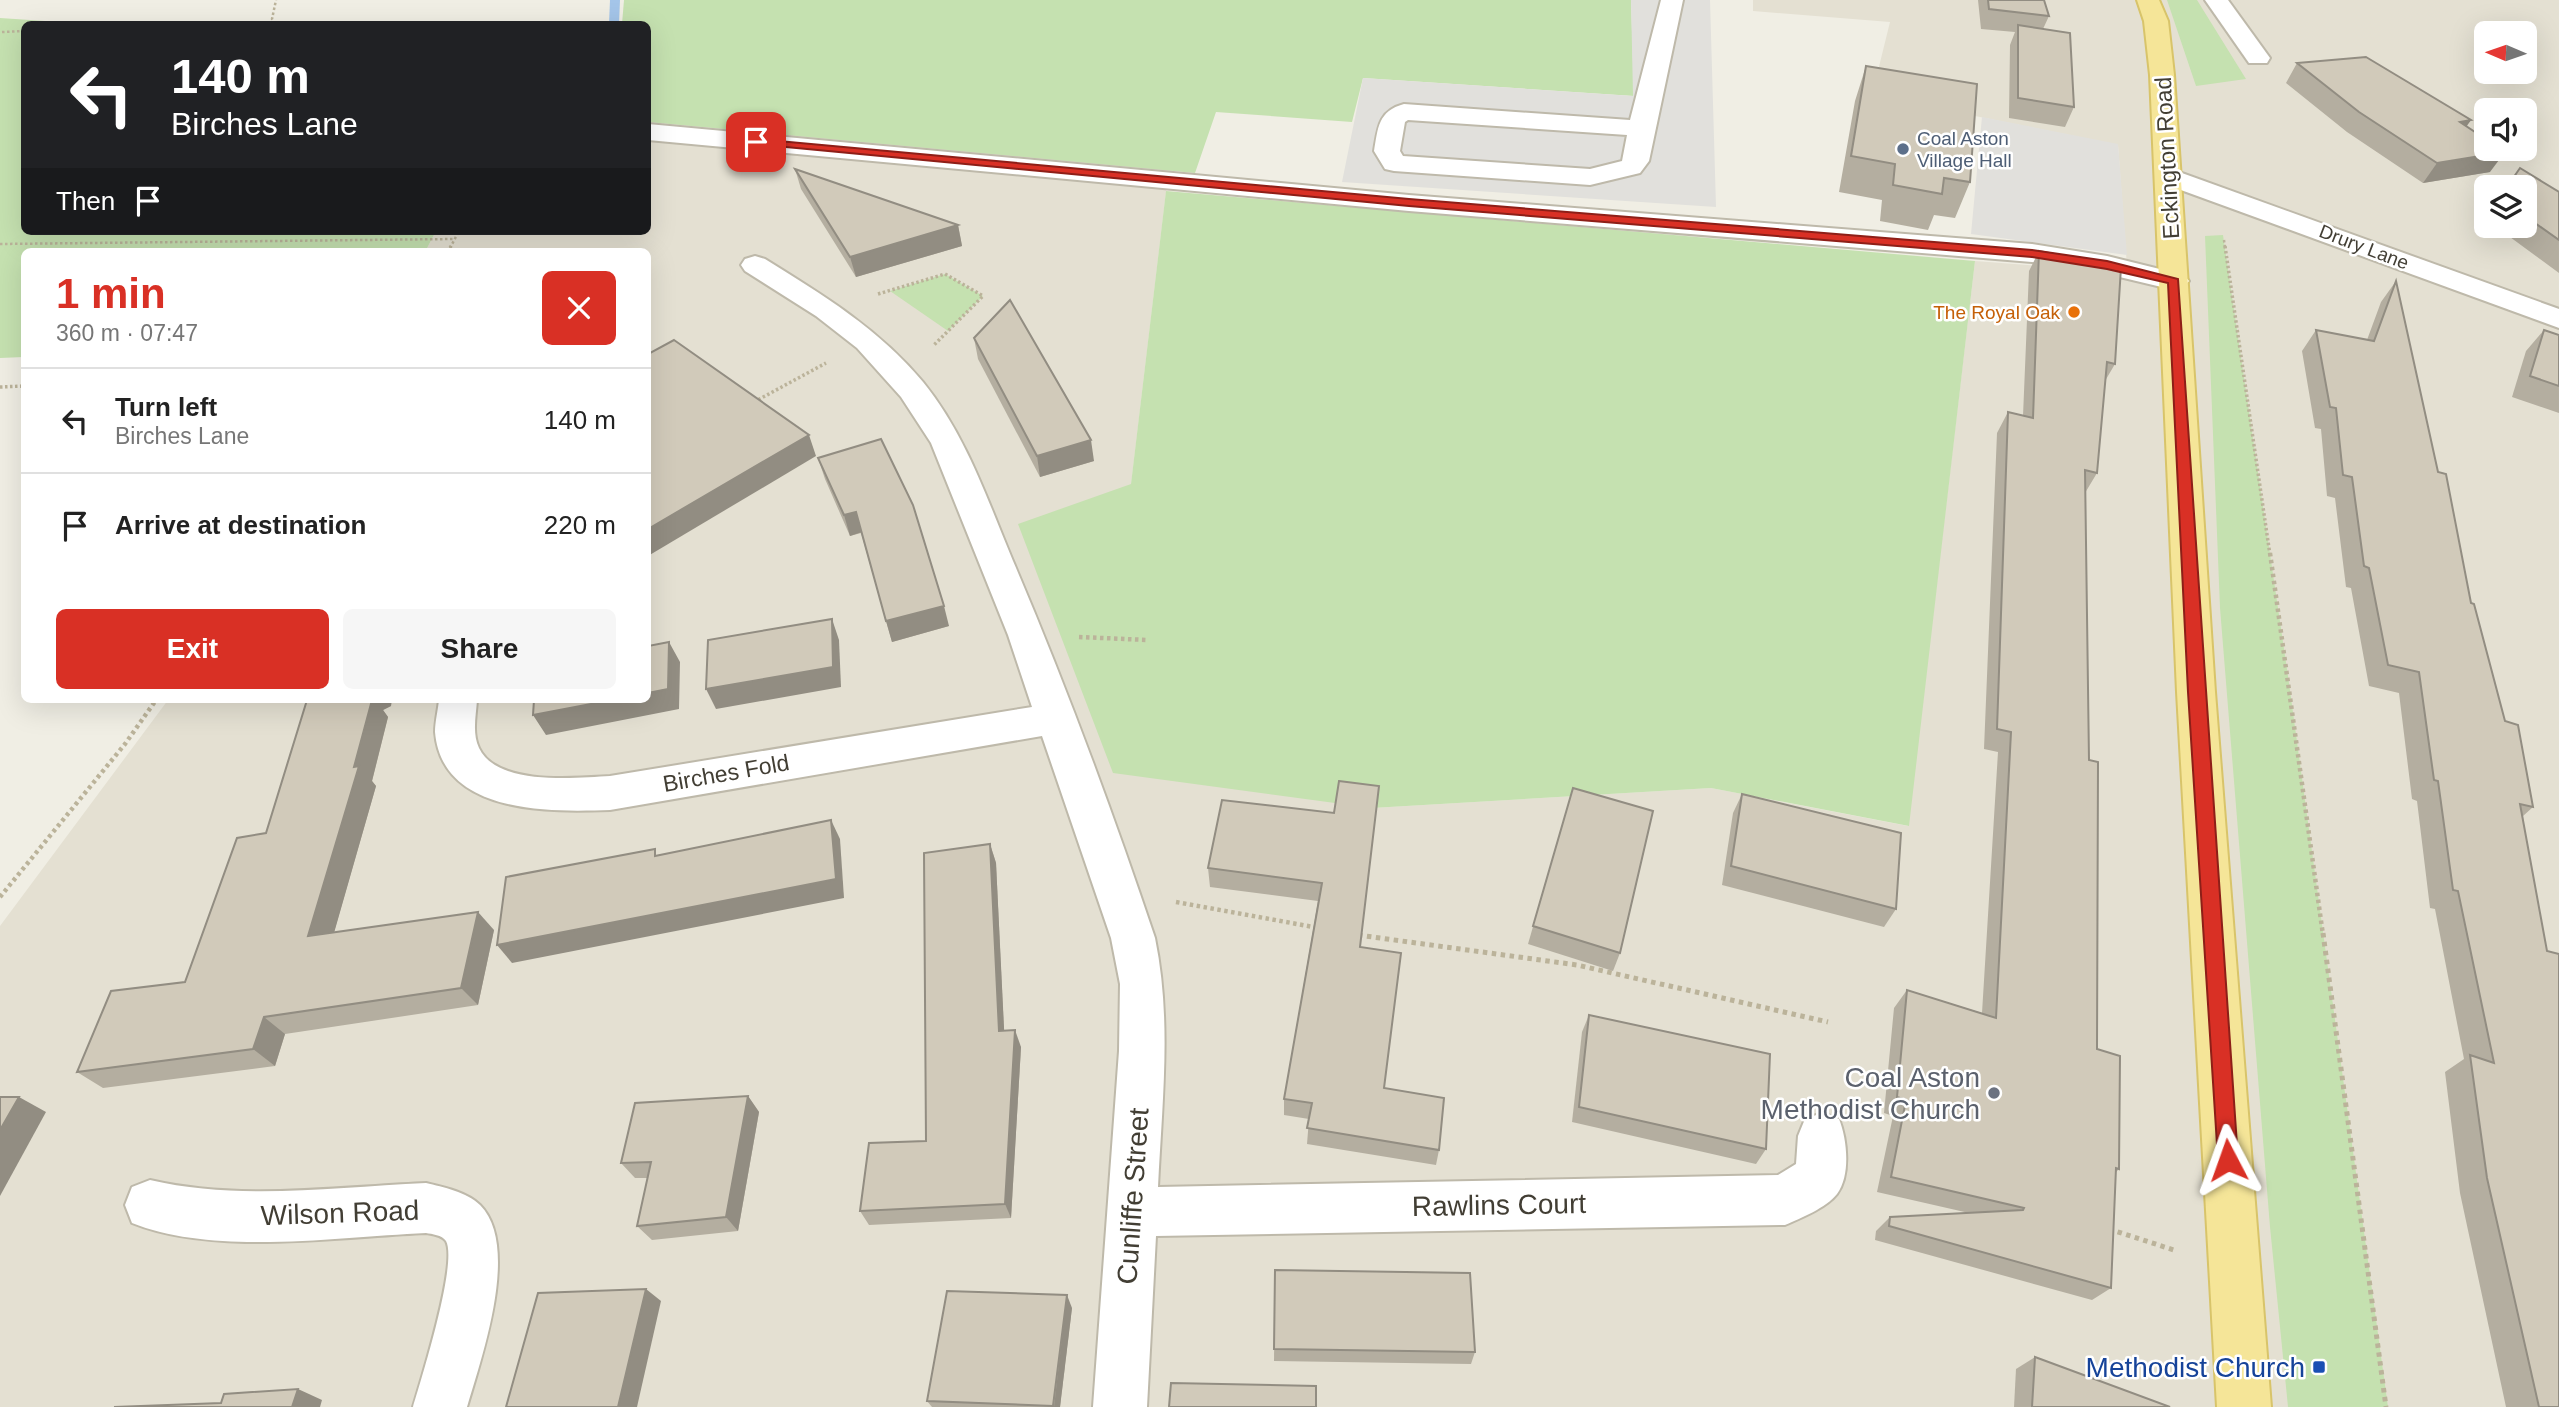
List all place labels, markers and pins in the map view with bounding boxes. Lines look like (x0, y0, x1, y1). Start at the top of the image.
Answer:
pin (726, 112, 786, 172)
place label: Coal Aston Village Hall (1917, 128, 2012, 171)
marker: Coal Aston Village Hall (1895, 141, 1911, 157)
place label: The Royal Oak (1933, 302, 2060, 323)
marker: The Royal Oak (2066, 304, 2082, 320)
place label: Coal Aston Methodist Church (1761, 1062, 1980, 1125)
marker: Coal Aston Methodist Church (1986, 1085, 2002, 1101)
place label: Methodist Church (2086, 1352, 2305, 1383)
marker: Methodist Church (2311, 1359, 2327, 1375)

